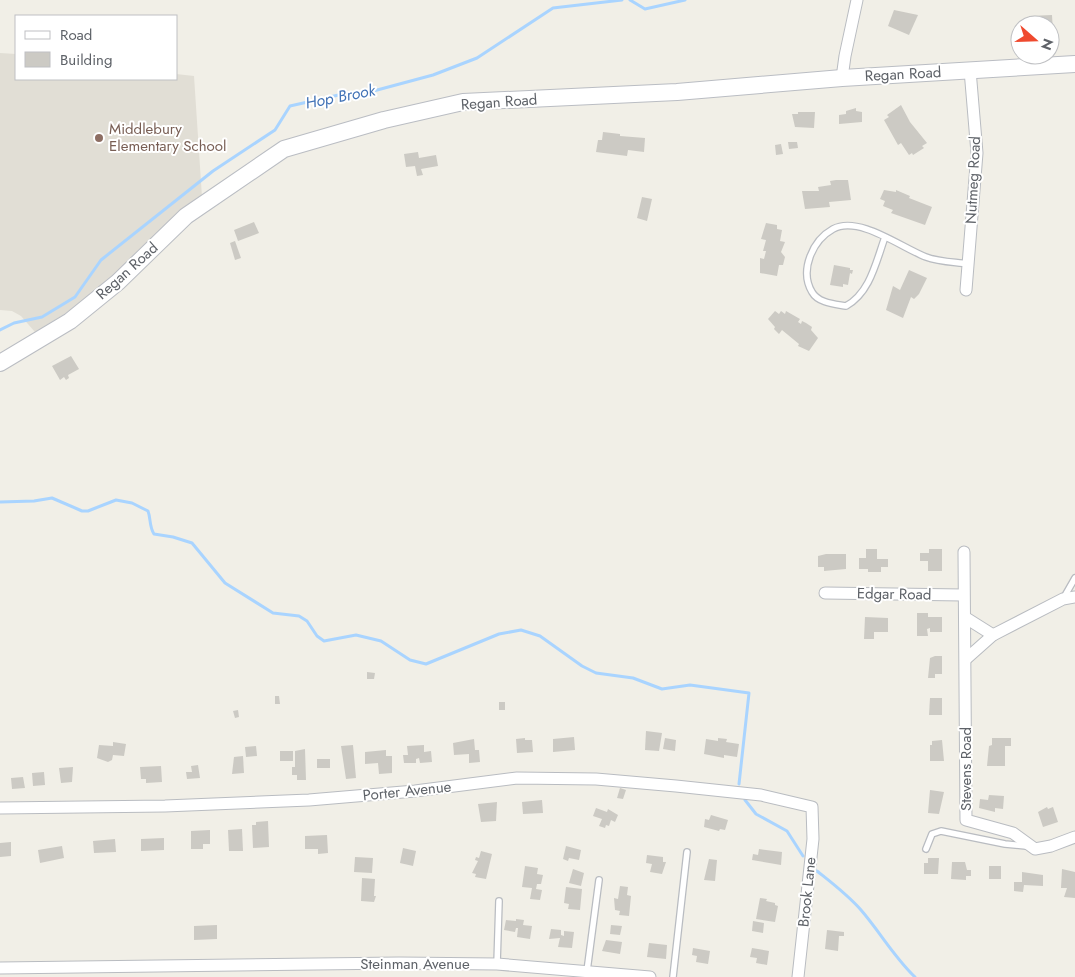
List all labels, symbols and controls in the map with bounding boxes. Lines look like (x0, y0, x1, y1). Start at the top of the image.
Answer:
legend (15, 15, 178, 80)
north arrow (1010, 15, 1060, 65)
text: Road (60, 24, 92, 46)
text: N (1036, 36, 1059, 53)
text: Building (60, 49, 112, 71)
street label: Regan Road (864, 61, 942, 87)
water label: Hop Brook (303, 78, 378, 115)
street label: Regan Road (460, 88, 538, 116)
place label: Middlebury Elementary School (109, 118, 226, 157)
marker: Middlebury Elementary School (93, 132, 105, 144)
street label: Nutmeg Road (960, 136, 986, 224)
street label: Regan Road (91, 237, 163, 305)
street label: Edgar Road (857, 582, 931, 606)
street label: Stevens Road (955, 727, 977, 811)
street label: Porter Avenue (362, 775, 453, 807)
street label: Brook Lane (792, 856, 822, 928)
street label: Steinman Avenue (360, 953, 470, 975)

